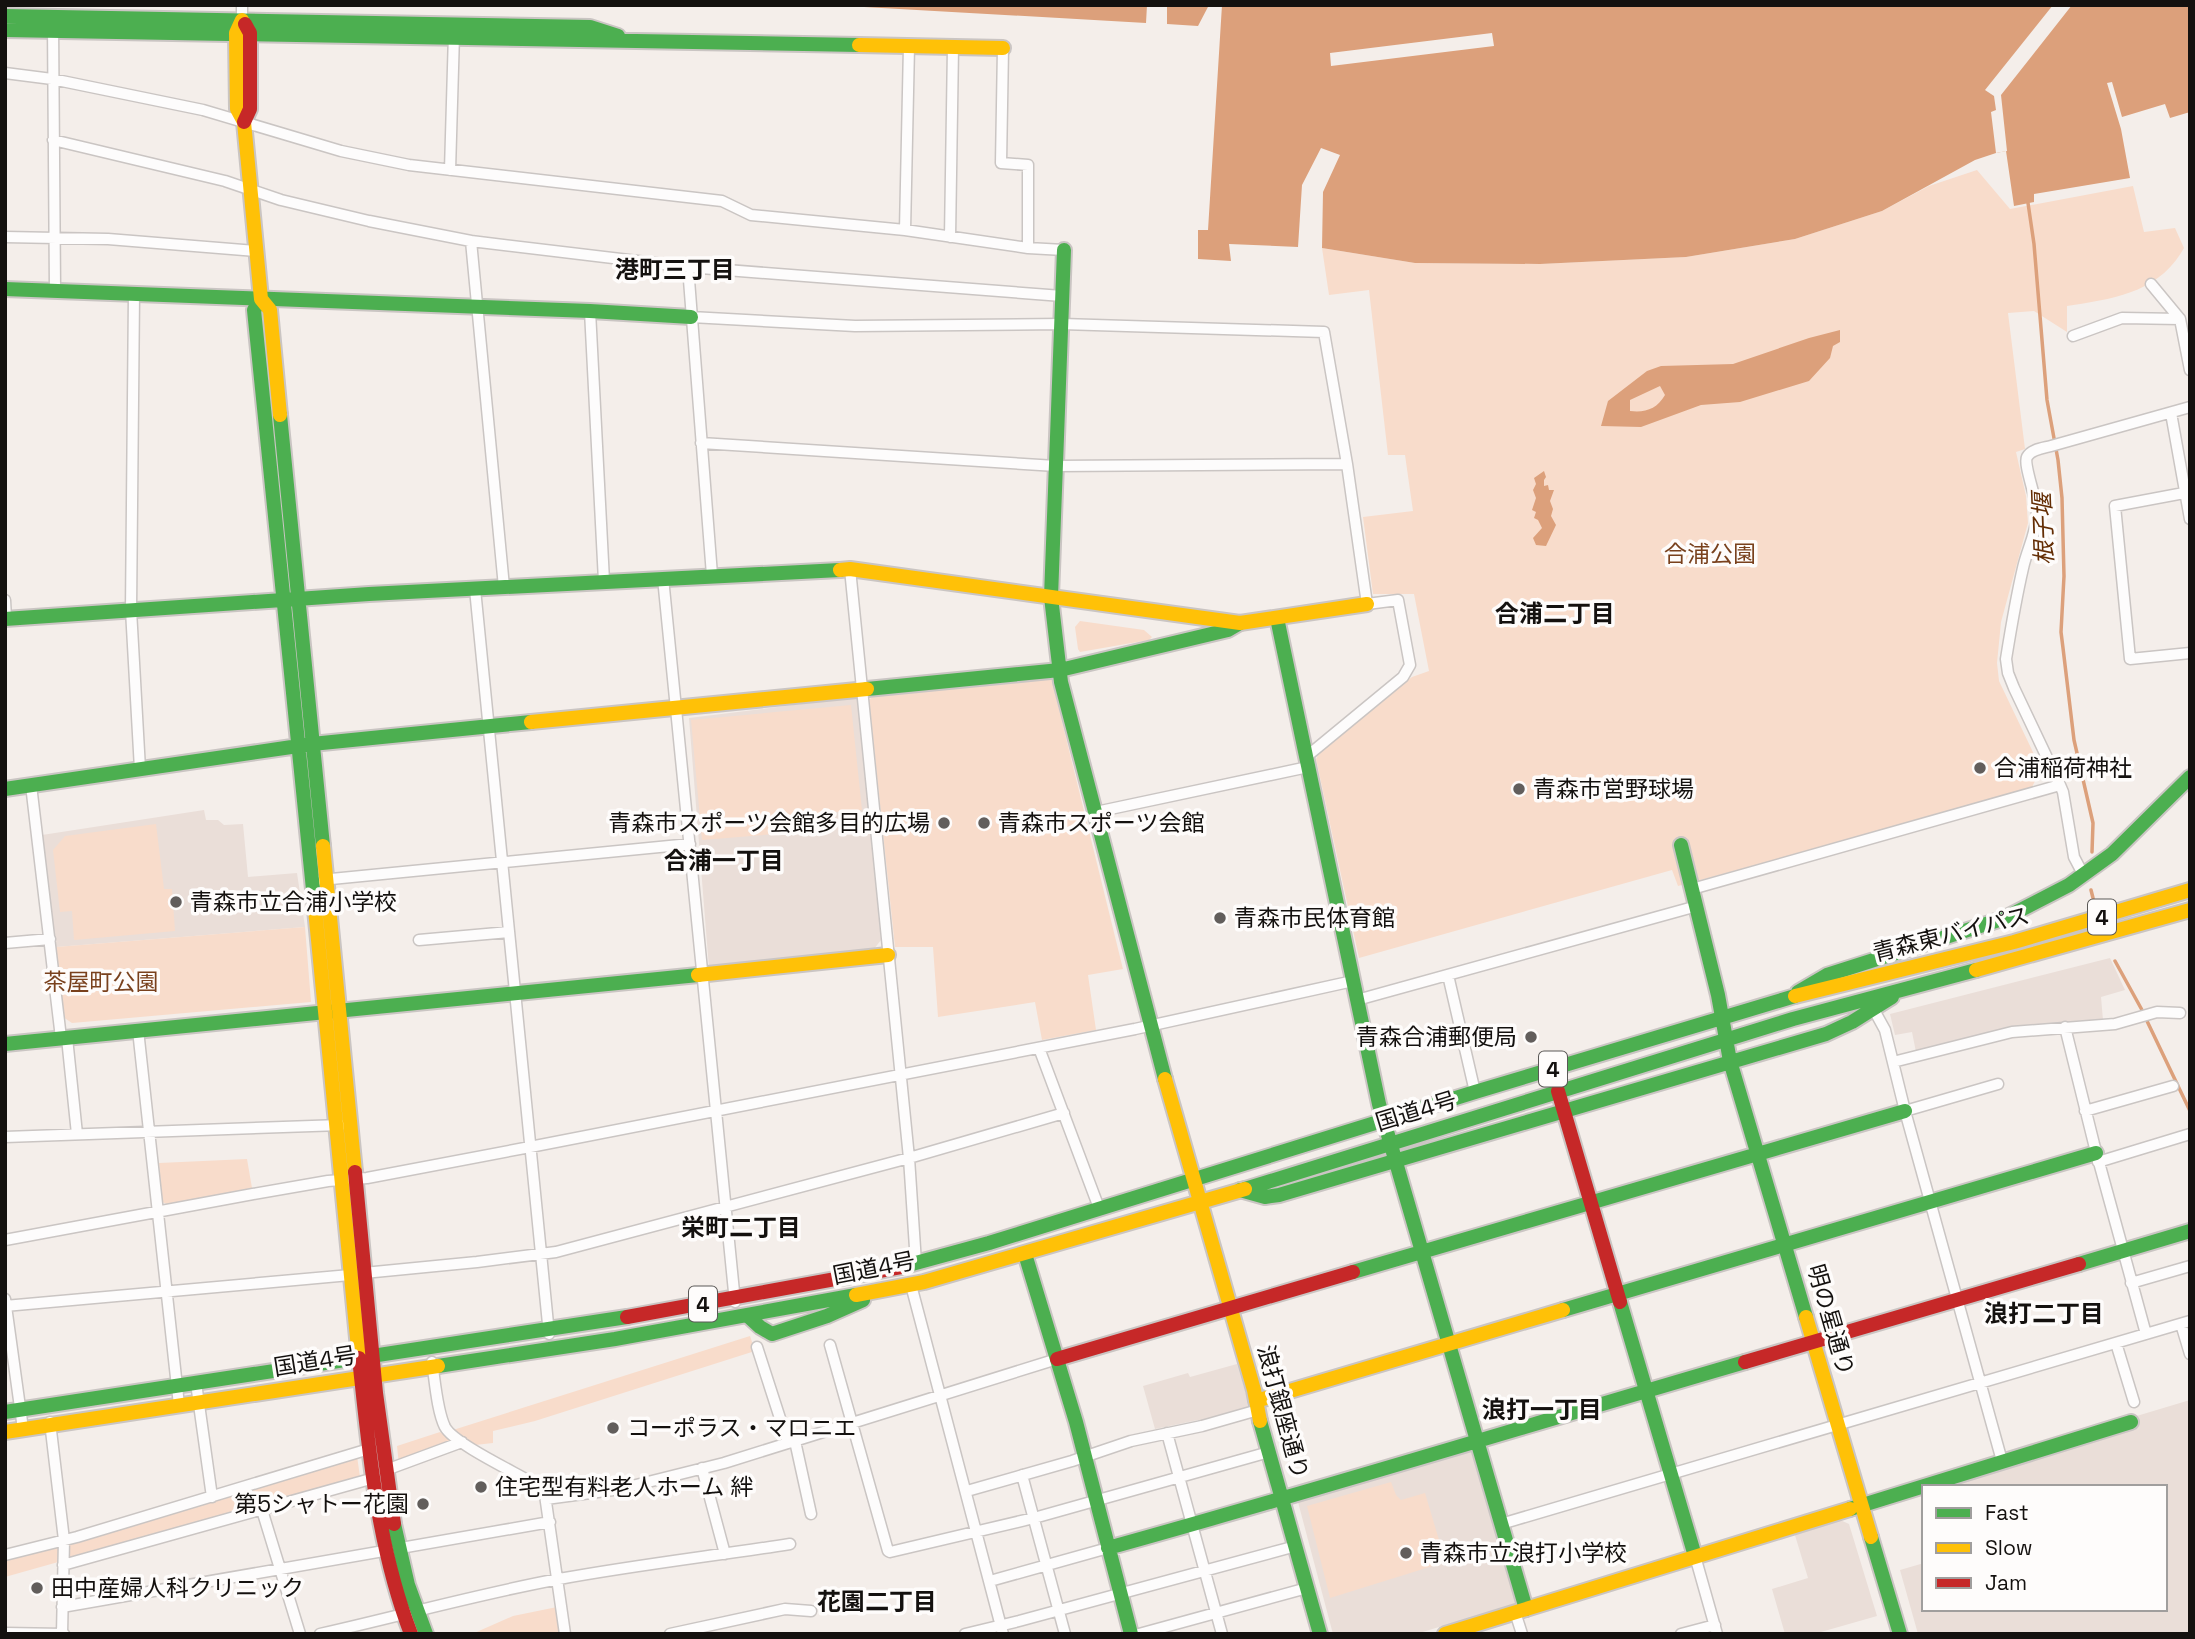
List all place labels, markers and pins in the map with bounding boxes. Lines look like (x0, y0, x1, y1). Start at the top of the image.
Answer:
place label: 合浦稲荷神社 (1994, 753, 2132, 783)
marker: 合浦稲荷神社 (1972, 760, 1988, 776)
place label: 青森市営野球場 (1533, 774, 1694, 804)
marker: 青森市営野球場 (1511, 781, 1527, 797)
place label: 青森市スポーツ会館多目的広場 (608, 808, 930, 838)
place label: 青森市スポーツ会館 (998, 808, 1205, 838)
marker: 青森市スポーツ会館多目的広場 (936, 815, 952, 831)
marker: 青森市スポーツ会館 (976, 815, 992, 831)
place label: 青森市立合浦小学校 (190, 887, 397, 917)
marker: 青森市立合浦小学校 (168, 894, 184, 910)
place label: 青森市民体育館 (1234, 903, 1395, 933)
marker: 青森市民体育館 (1212, 910, 1228, 926)
place label: 青森合浦郵便局 (1356, 1022, 1517, 1052)
marker: 青森合浦郵便局 (1523, 1029, 1539, 1045)
place label: コーポラス・マロニエ (627, 1413, 857, 1443)
marker: コーポラス・マロニエ (605, 1420, 621, 1436)
place label: 住宅型有料老人ホーム 絆 (495, 1472, 753, 1502)
marker: 住宅型有料老人ホーム 絆 (473, 1479, 489, 1495)
place label: 第5シャトー花園 (234, 1489, 409, 1519)
marker: 第5シャトー花園 (415, 1496, 431, 1512)
place label: 青森市立浪打小学校 (1420, 1538, 1627, 1568)
marker: 青森市立浪打小学校 (1398, 1545, 1414, 1561)
place label: 田中産婦人科クリニック (51, 1573, 304, 1603)
marker: 田中産婦人科クリニック (29, 1580, 45, 1596)

